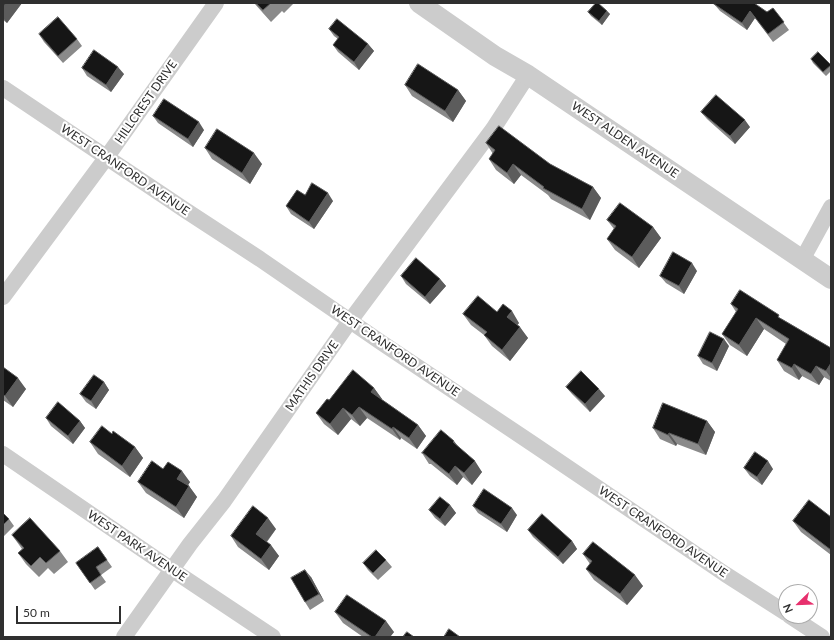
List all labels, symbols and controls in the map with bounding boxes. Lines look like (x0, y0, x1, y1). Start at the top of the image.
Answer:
street label: HILLCREST DRIVE (112, 57, 180, 147)
street label: WEST ALDEN AVENUE (569, 99, 681, 181)
street label: WEST CRANFORD AVENUE (58, 121, 192, 219)
street label: WEST CRANFORD AVENUE (328, 302, 462, 400)
street label: MATHIS DRIVE (282, 338, 342, 414)
street label: WEST CRANFORD AVENUE (596, 483, 730, 581)
street label: WEST PARK AVENUE (85, 507, 189, 585)
north arrow (778, 584, 818, 624)
scale bar (18, 598, 123, 624)
text: N (780, 602, 795, 615)
text: 50 m (23, 605, 50, 620)

